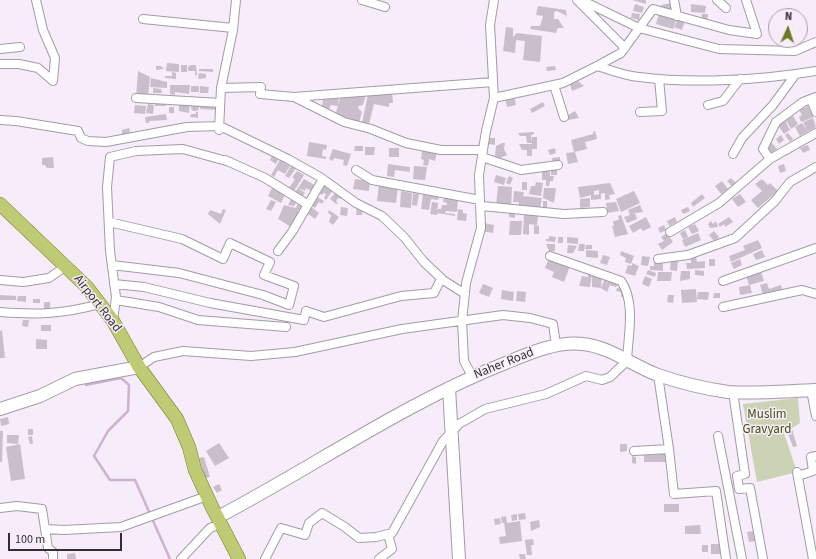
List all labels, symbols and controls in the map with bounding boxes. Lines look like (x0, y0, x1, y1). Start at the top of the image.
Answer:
north arrow (768, 8, 808, 48)
text: N (785, 9, 793, 24)
street label: Airport Road (70, 272, 124, 336)
street label: Naher Road (472, 345, 536, 383)
park label: Muslim Gravyard (743, 407, 791, 438)
scale bar (10, 525, 124, 551)
text: 100 m (15, 531, 45, 548)

